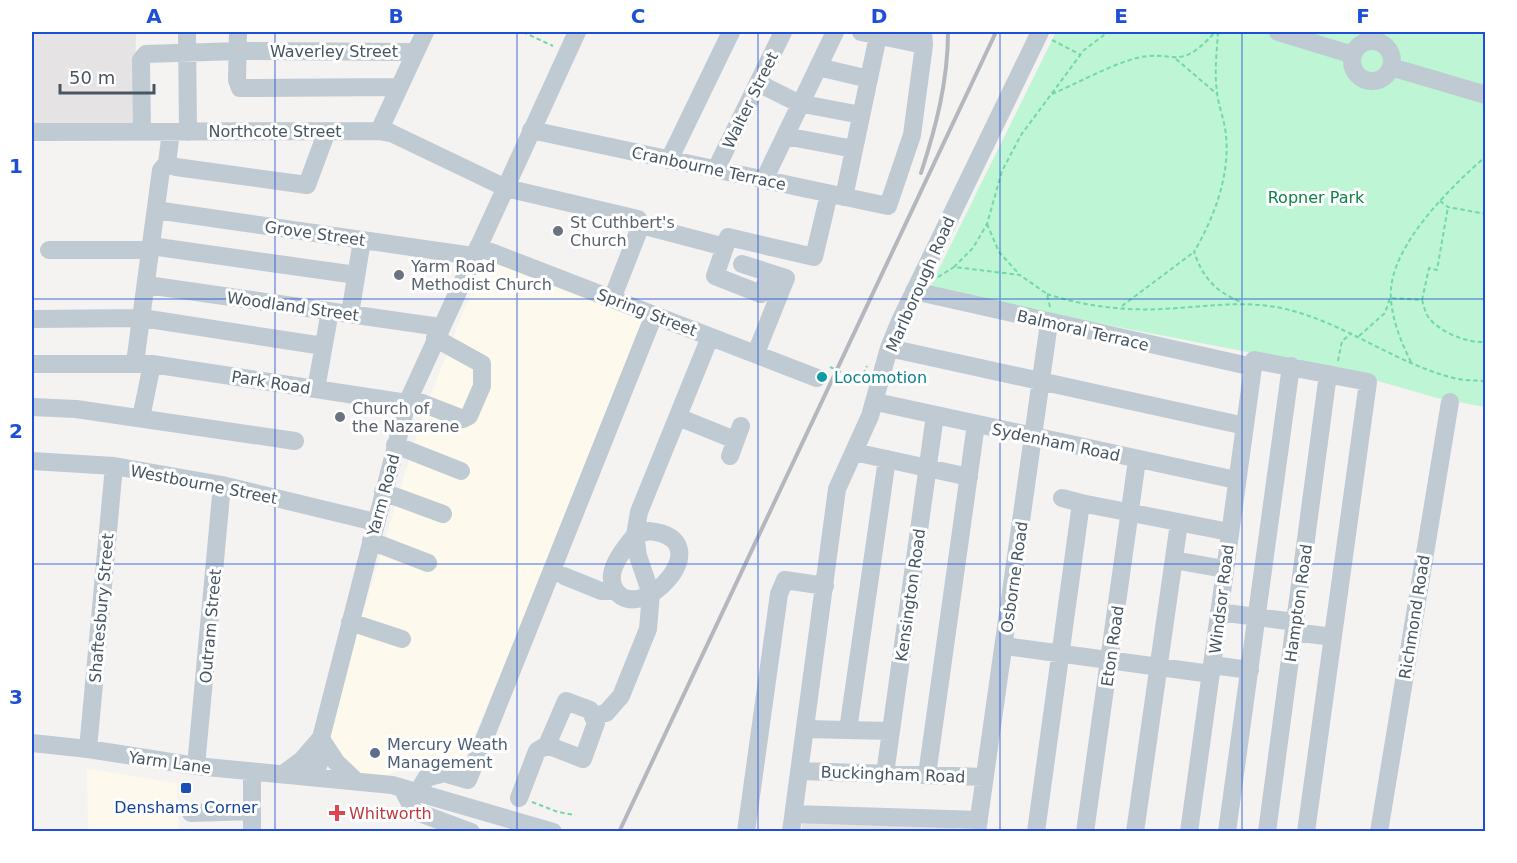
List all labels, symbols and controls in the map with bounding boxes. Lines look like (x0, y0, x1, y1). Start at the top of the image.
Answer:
text: A (146, 4, 162, 28)
text: B (388, 4, 404, 28)
text: C (631, 4, 645, 28)
text: D (871, 4, 887, 28)
text: E (1114, 4, 1128, 28)
text: F (1356, 4, 1370, 28)
street label: Waverley Street (270, 42, 398, 61)
street label: Walter Street (719, 49, 782, 152)
scale bar (60, 57, 154, 95)
text: 50 m (69, 67, 115, 88)
street label: Northcote Street (208, 122, 342, 141)
street label: Cranbourne Terrace (630, 143, 788, 194)
text: 1 (9, 154, 23, 178)
park label: Ropner Park (1268, 188, 1365, 207)
place label: St Cuthbert's Church (570, 213, 675, 250)
street label: Marlborough Road (882, 214, 959, 355)
street label: Grove Street (263, 217, 366, 250)
marker: St Cuthbert's Church (551, 224, 565, 238)
place label: Yarm Road Methodist Church (410, 257, 552, 294)
marker: Yarm Road Methodist Church (392, 268, 406, 282)
street label: Spring Street (594, 285, 699, 340)
street label: Woodland Street (226, 288, 360, 325)
street label: Balmoral Terrace (1015, 306, 1151, 355)
street label: Park Road (230, 367, 312, 398)
place label: Locomotion (834, 368, 927, 387)
marker: Locomotion (815, 370, 829, 384)
place label: Church of the Nazarene (352, 399, 459, 436)
marker: Church of the Nazarene (333, 410, 347, 424)
text: 2 (9, 419, 23, 443)
street label: Sydenham Road (990, 420, 1122, 465)
street label: Yarm Road (363, 452, 404, 539)
street label: Westbourne Street (129, 461, 279, 508)
street label: Osborne Road (997, 520, 1032, 634)
street label: Kensington Road (892, 527, 929, 663)
street label: Shaftesbury Street (85, 533, 117, 684)
street label: Windsor Road (1205, 543, 1238, 655)
street label: Hampton Road (1281, 543, 1316, 663)
street label: Richmond Road (1395, 554, 1434, 680)
street label: Outram Street (196, 568, 225, 684)
street label: Eton Road (1097, 604, 1128, 688)
text: 3 (9, 685, 23, 709)
place label: Mercury Weath Management (387, 735, 508, 772)
marker: Mercury Weath Management (368, 746, 382, 760)
street label: Yarm Lane (126, 747, 212, 778)
street label: Buckingham Road (820, 762, 966, 787)
marker: Denshams Corner (179, 781, 193, 795)
place label: Denshams Corner (114, 798, 258, 817)
place label: Whitworth (349, 804, 432, 823)
marker: Whitworth (330, 806, 344, 820)

